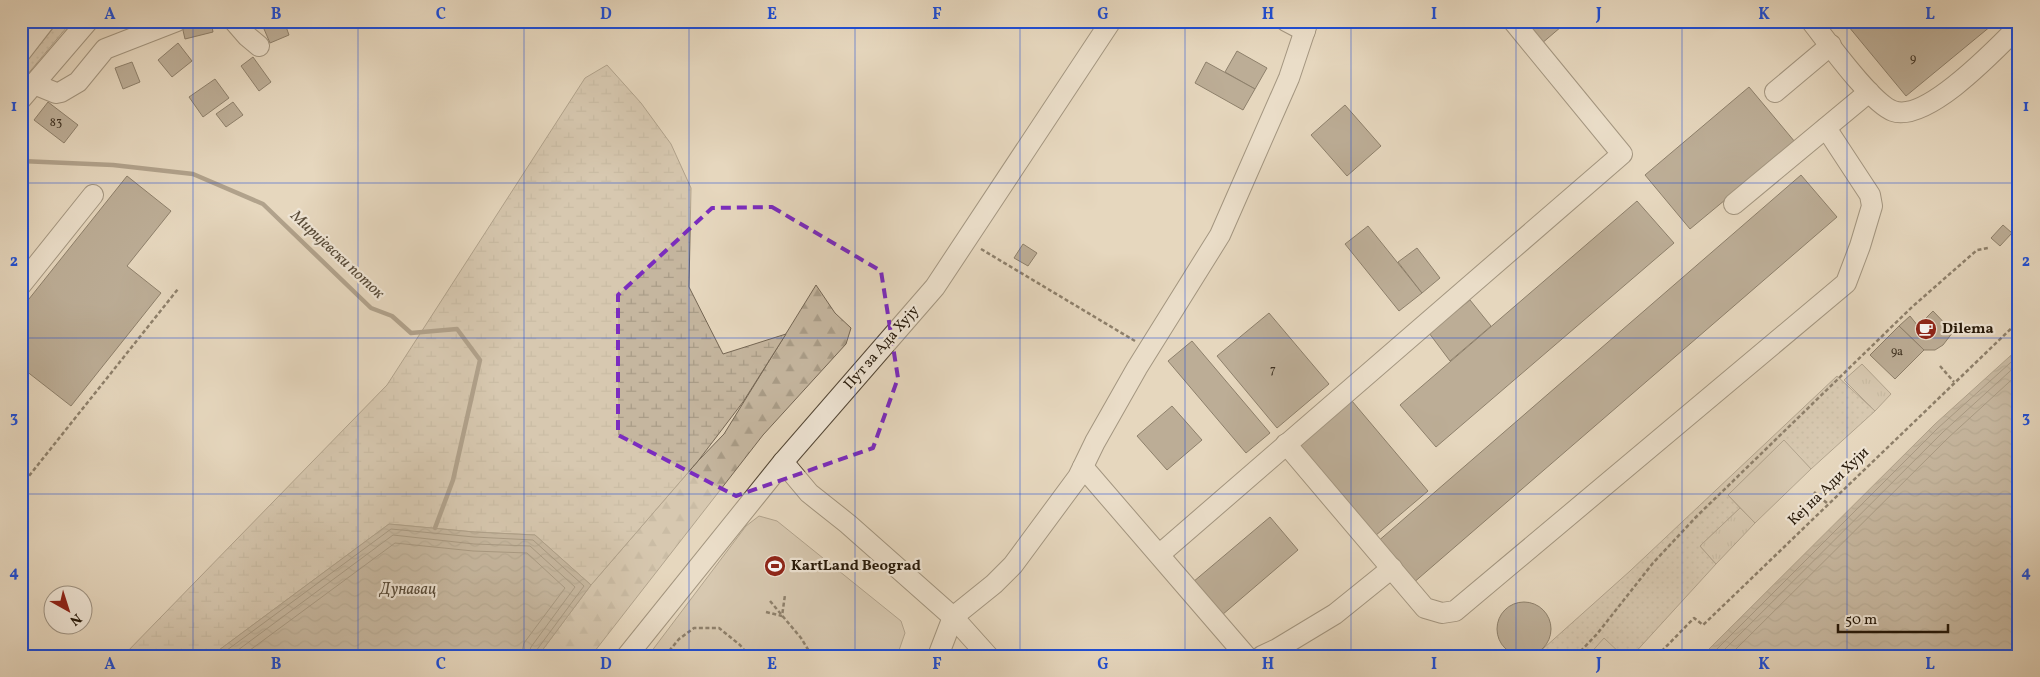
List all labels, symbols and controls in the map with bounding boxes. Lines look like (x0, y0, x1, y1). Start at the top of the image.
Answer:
text: A (104, 4, 116, 26)
text: B (271, 4, 282, 26)
text: C (436, 4, 446, 26)
text: D (600, 4, 612, 26)
text: E (767, 4, 777, 26)
text: F (932, 4, 942, 26)
text: G (1097, 4, 1109, 26)
text: H (1262, 4, 1274, 26)
text: I (1431, 4, 1437, 26)
text: J (1595, 4, 1602, 26)
text: K (1758, 4, 1770, 26)
text: L (1925, 4, 1935, 26)
house number: 9 (1910, 51, 1916, 67)
text: 1 (11, 96, 17, 118)
text: 1 (2023, 96, 2029, 118)
house number: 83 (50, 115, 62, 131)
water label: Миријевски поток (285, 205, 389, 305)
text: 2 (10, 251, 18, 273)
text: 2 (2022, 251, 2030, 273)
street label: Пут за Ада Хују (839, 301, 925, 395)
cafe icon: Dilema (1914, 317, 1938, 341)
place label: Dilema (1942, 319, 1994, 340)
house number: 9a (1891, 344, 1903, 360)
house number: 7 (1270, 362, 1276, 378)
text: 3 (10, 407, 18, 429)
text: 3 (2022, 407, 2030, 429)
street label: Кеј на Ади Хуји (1784, 443, 1874, 531)
sports icon: KartLand Beograd (763, 554, 787, 578)
place label: KartLand Beograd (791, 556, 921, 577)
text: 4 (9, 562, 19, 584)
text: 4 (2021, 562, 2031, 584)
water label: Дунавац (379, 579, 436, 601)
north arrow (42, 584, 92, 634)
scale bar (1838, 602, 1948, 634)
text: N (65, 608, 85, 630)
text: 50 m (1845, 610, 1877, 631)
text: A (104, 654, 116, 676)
text: B (271, 654, 282, 676)
text: C (436, 654, 446, 676)
text: D (600, 654, 612, 676)
text: E (767, 654, 777, 676)
text: F (932, 654, 942, 676)
text: G (1097, 654, 1109, 676)
text: H (1262, 654, 1274, 676)
text: I (1431, 654, 1437, 676)
text: J (1595, 654, 1602, 676)
text: K (1758, 654, 1770, 676)
text: L (1925, 654, 1935, 676)

